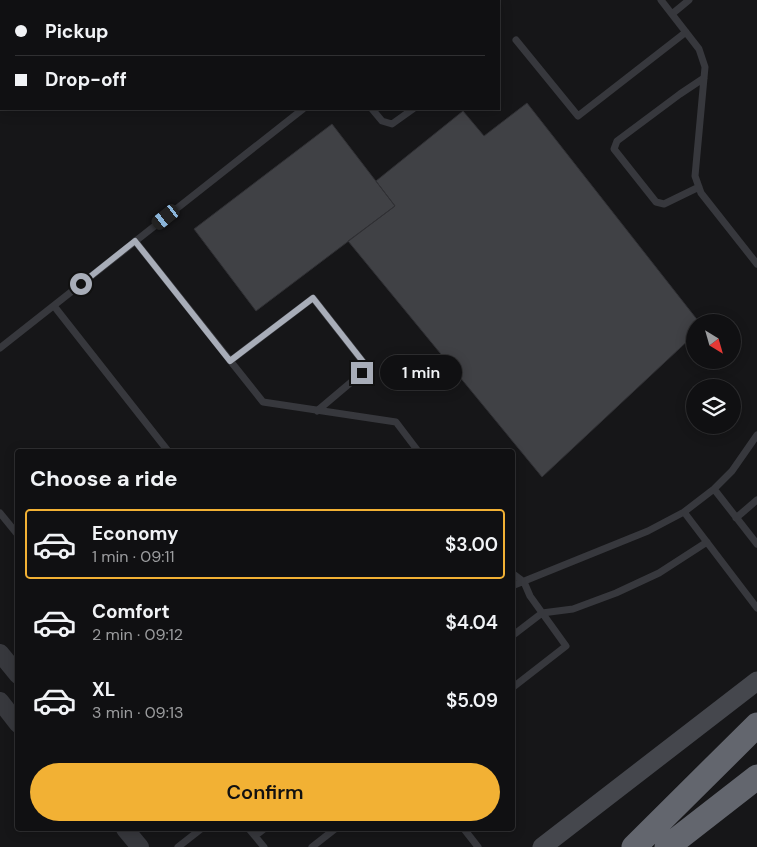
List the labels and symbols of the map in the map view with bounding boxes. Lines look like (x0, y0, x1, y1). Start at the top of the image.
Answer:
car (149, 202, 182, 232)
route start (70, 273, 92, 295)
north arrow (686, 314, 741, 369)
callout: 1 min (380, 356, 462, 390)
route end (351, 362, 373, 384)

